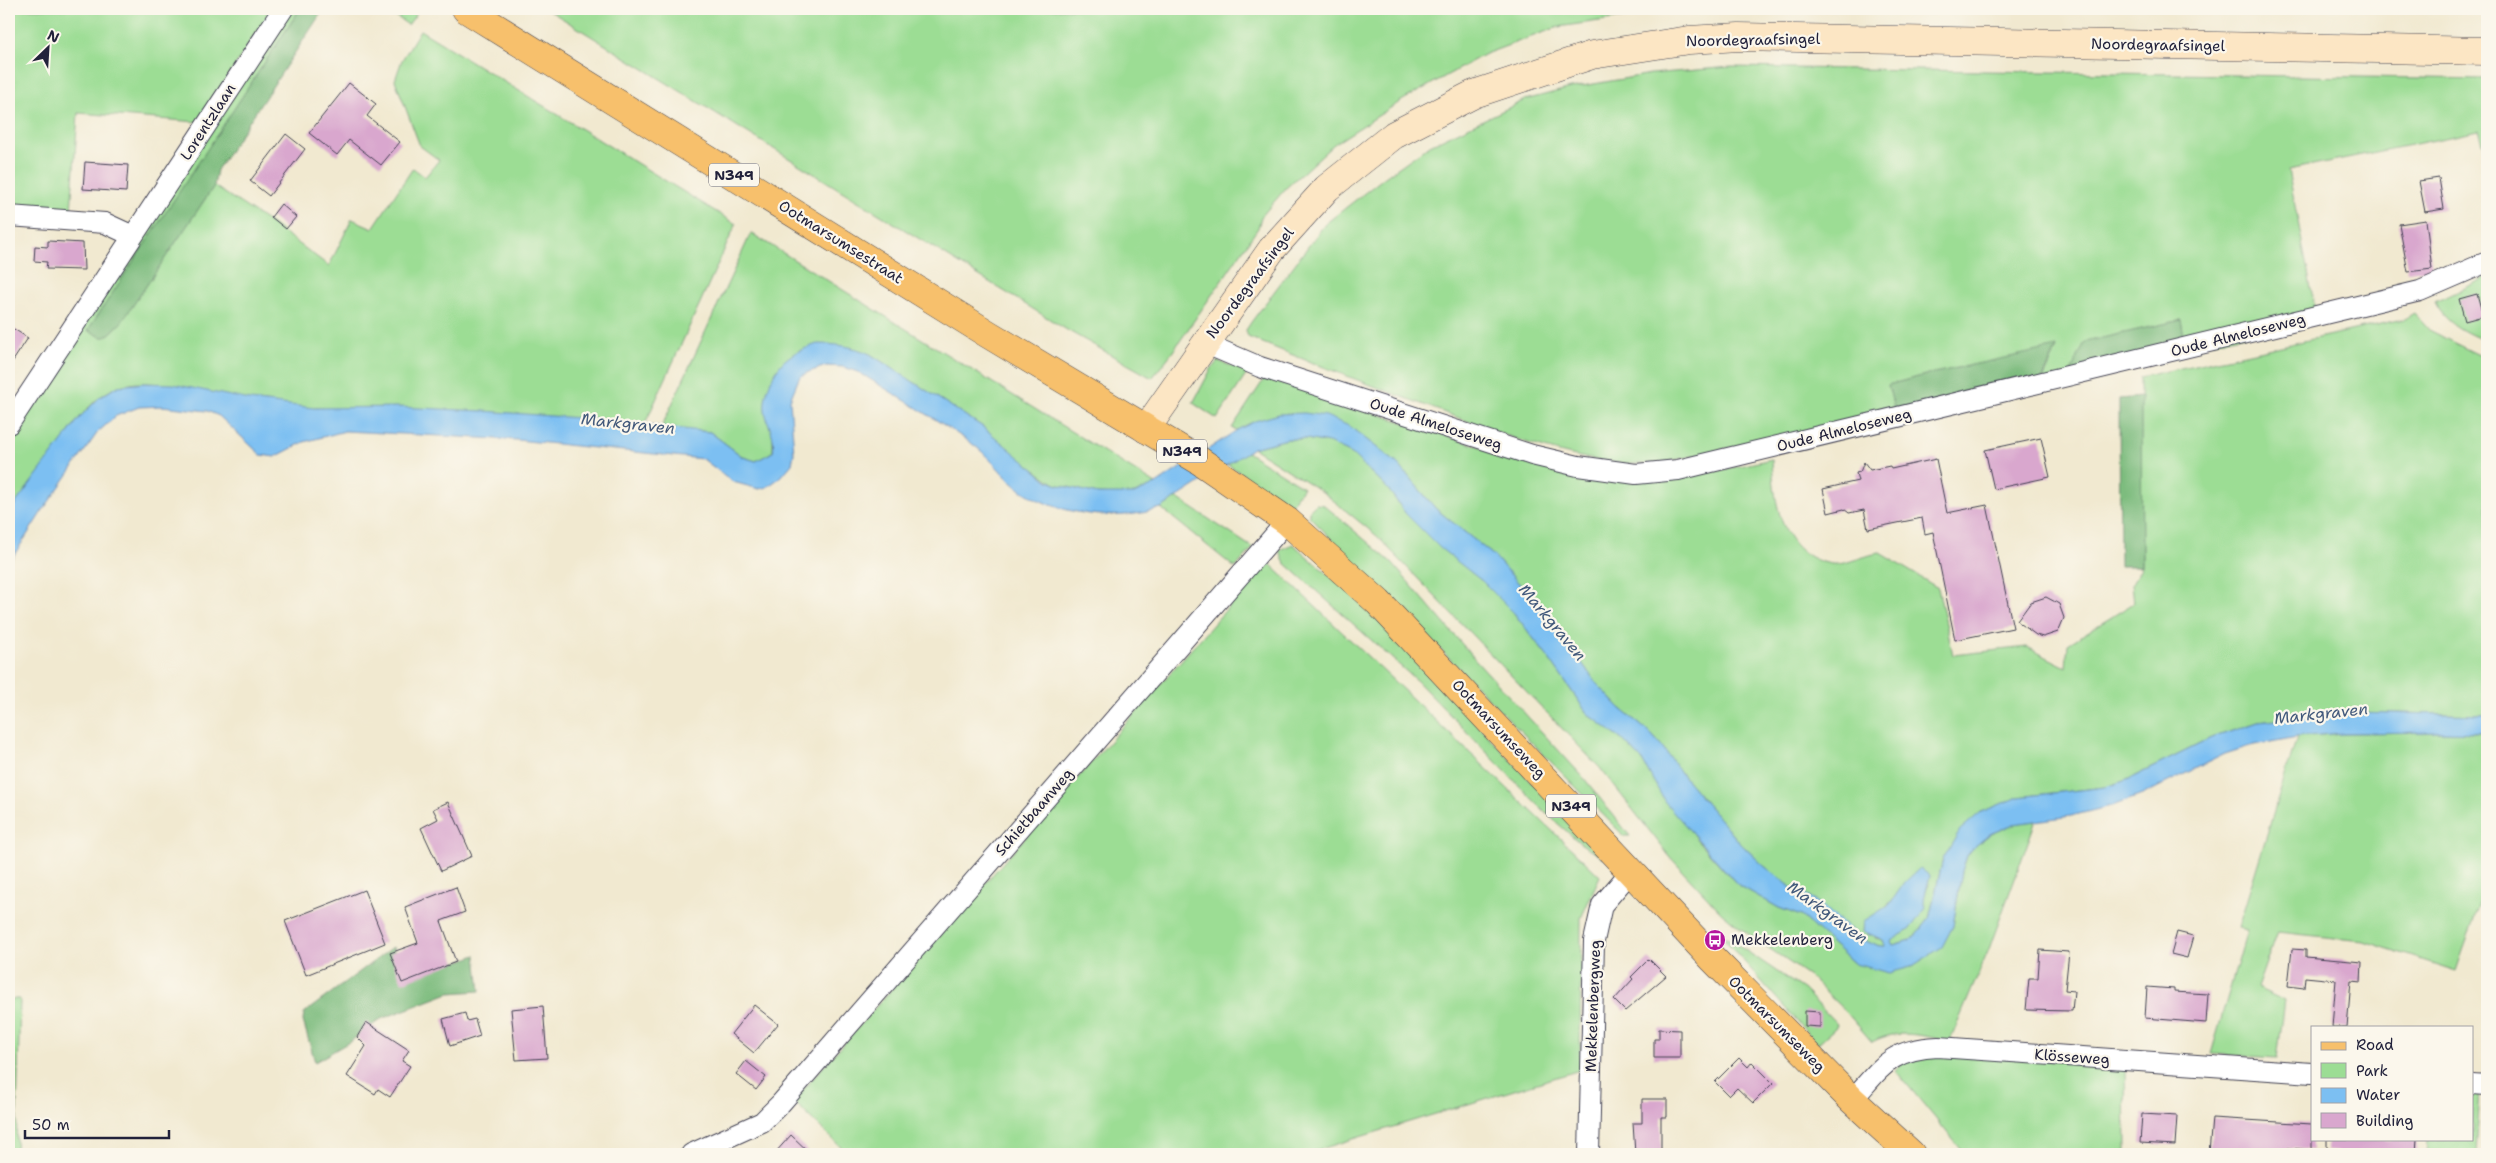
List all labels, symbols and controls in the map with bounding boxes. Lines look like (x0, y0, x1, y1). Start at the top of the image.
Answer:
north arrow (22, 22, 72, 72)
text: N (45, 26, 62, 47)
street label: Noordegraafsingel (1686, 29, 1821, 51)
street label: Noordegraafsingel (2091, 34, 2226, 56)
street label: Lorentzlaan (176, 80, 240, 164)
road number: N349 (709, 164, 759, 186)
street label: Ootmarsumsestraat (775, 196, 907, 288)
street label: Noordegraafsingel (1202, 223, 1299, 343)
street label: Oude Almeloseweg (2169, 309, 2307, 361)
street label: Oude Almeloseweg (1367, 393, 1505, 455)
street label: Oude Almeloseweg (1775, 404, 1913, 456)
water label: Markgraven (580, 408, 676, 439)
road number: N349 (1157, 440, 1207, 462)
water label: Markgraven (1514, 579, 1591, 665)
street label: Ootmarsumseweg (1448, 675, 1550, 783)
water label: Markgraven (2273, 698, 2369, 729)
street label: Schietbaanweg (990, 764, 1078, 860)
road number: N349 (1546, 794, 1596, 818)
water label: Markgraven (1783, 876, 1872, 949)
bus stop icon: Mekkelenberg (1703, 928, 1727, 952)
place label: Mekkelenberg (1731, 930, 1833, 950)
street label: Mekkelenbergweg (1581, 940, 1605, 1072)
street label: Ootmarsumseweg (1724, 971, 1830, 1077)
legend (2311, 1026, 2474, 1140)
text: Road (2356, 1035, 2394, 1055)
street label: Klösseweg (2034, 1044, 2110, 1070)
text: Park (2356, 1061, 2388, 1081)
text: Water (2356, 1085, 2400, 1105)
scale bar (25, 1108, 169, 1140)
text: Building (2356, 1111, 2413, 1131)
text: 50 m (32, 1115, 70, 1135)

